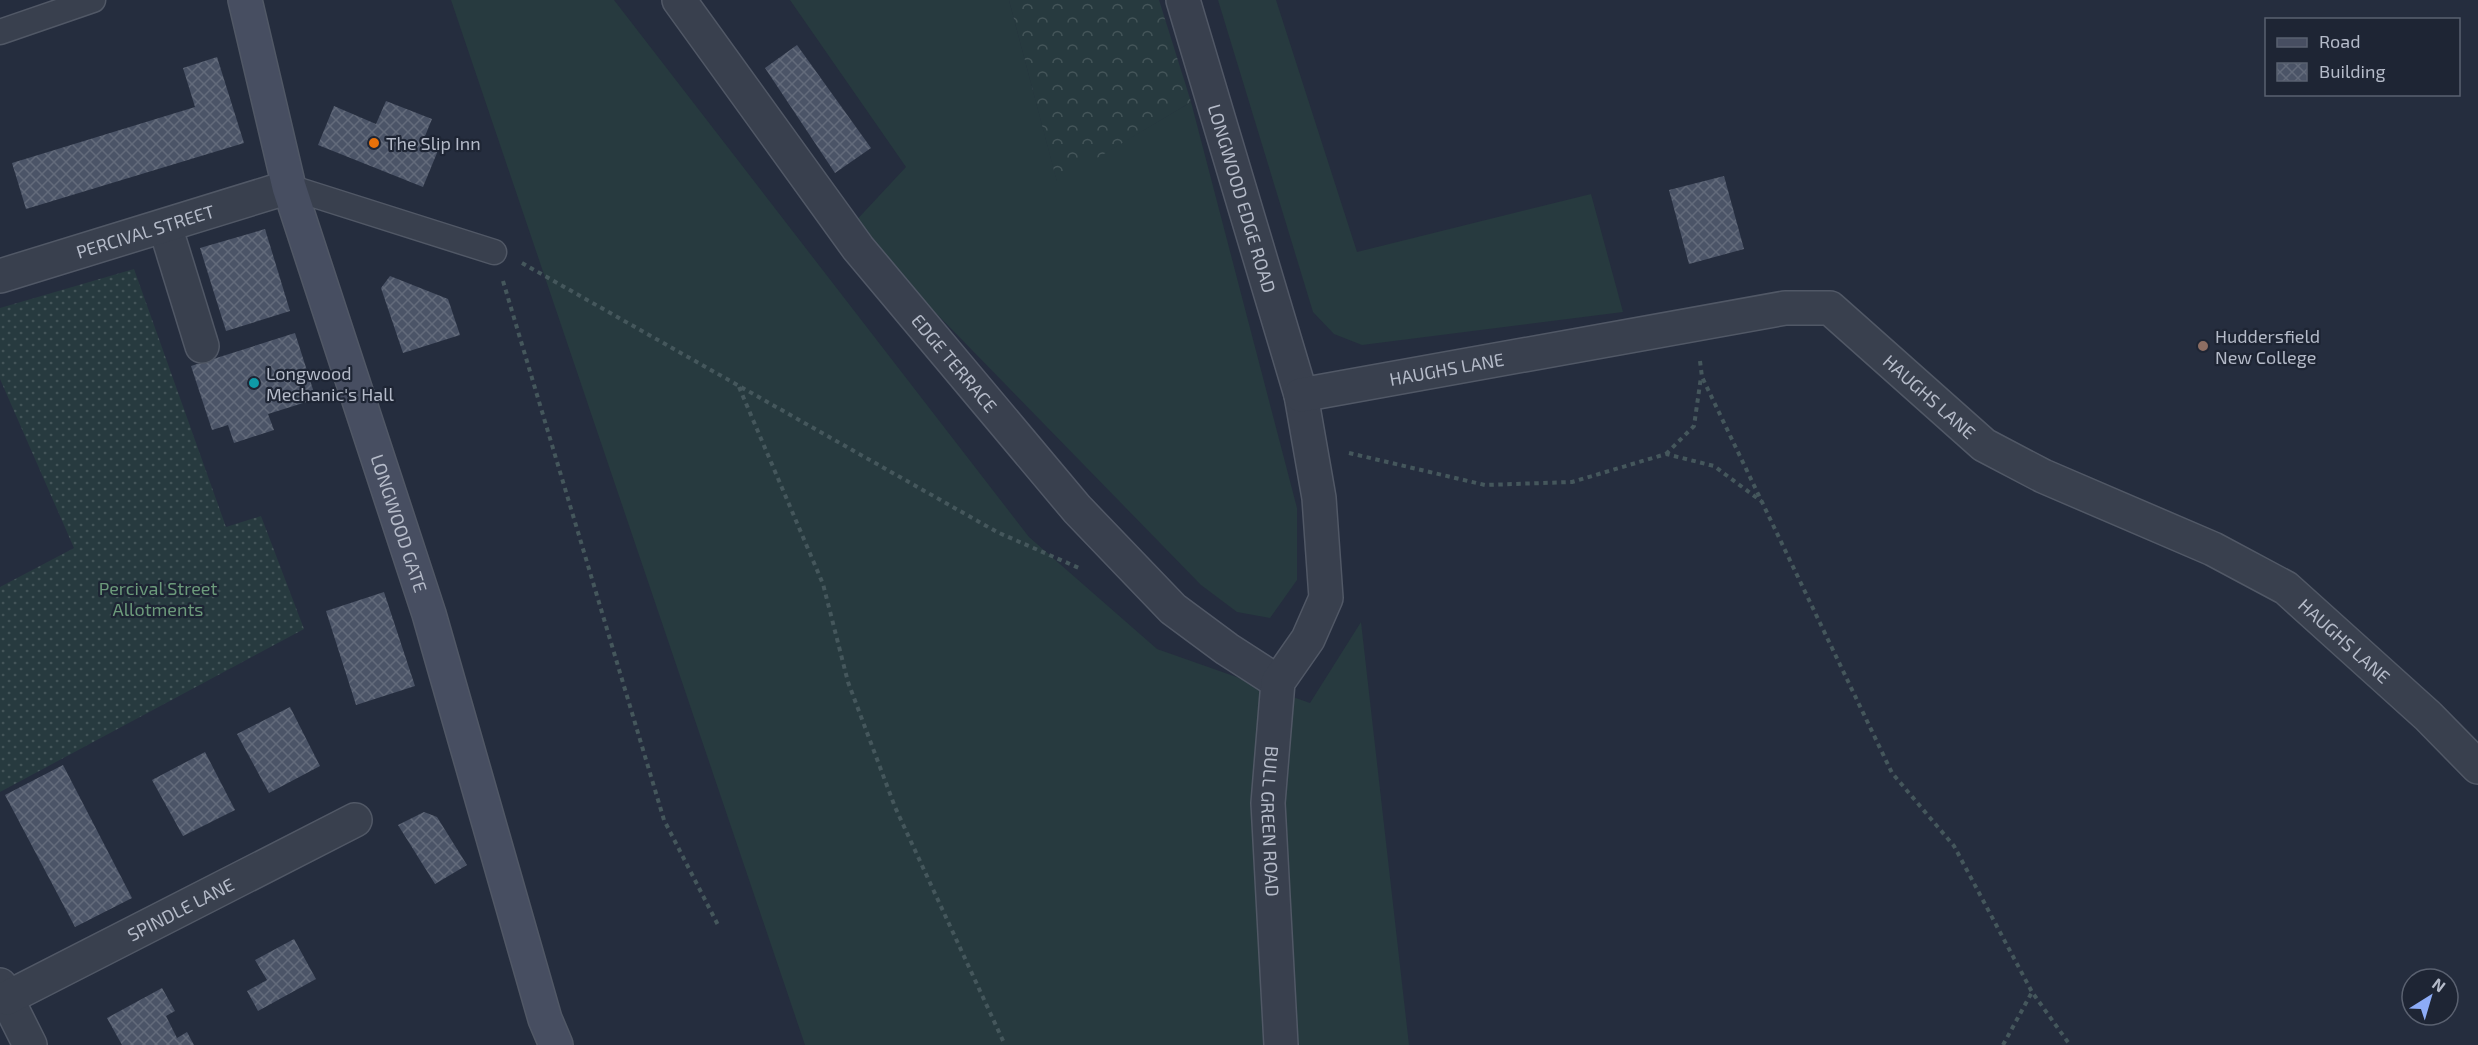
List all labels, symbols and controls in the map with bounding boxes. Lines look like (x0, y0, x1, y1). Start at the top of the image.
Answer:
legend (2265, 18, 2460, 96)
text: Road (2319, 30, 2360, 52)
text: Building (2319, 60, 2386, 82)
street label: LONGWOOD EDGE ROAD (1204, 101, 1281, 295)
place label: The Slip Inn (386, 132, 481, 154)
marker: The Slip Inn (367, 136, 381, 150)
street label: PERCIVAL STREET (73, 199, 218, 263)
street label: EDGE TERRACE (907, 309, 1002, 417)
place label: Huddersfield New College (2215, 325, 2320, 368)
marker: Huddersfield New College (2196, 339, 2210, 353)
street label: HAUGHS LANE (1388, 348, 1506, 390)
street label: HAUGHS LANE (1879, 350, 1980, 443)
place label: Longwood Mechanic's Hall (266, 362, 394, 405)
marker: Longwood Mechanic's Hall (247, 376, 261, 390)
street label: LONGWOOD GATE (366, 451, 432, 595)
park label: Percival Street Allotments (99, 577, 217, 620)
street label: HAUGHS LANE (2294, 594, 2395, 688)
street label: BULL GREEN ROAD (1257, 745, 1284, 897)
street label: SPINDLE LANE (124, 873, 238, 946)
north arrow (2400, 967, 2460, 1027)
text: N (2429, 974, 2450, 996)

